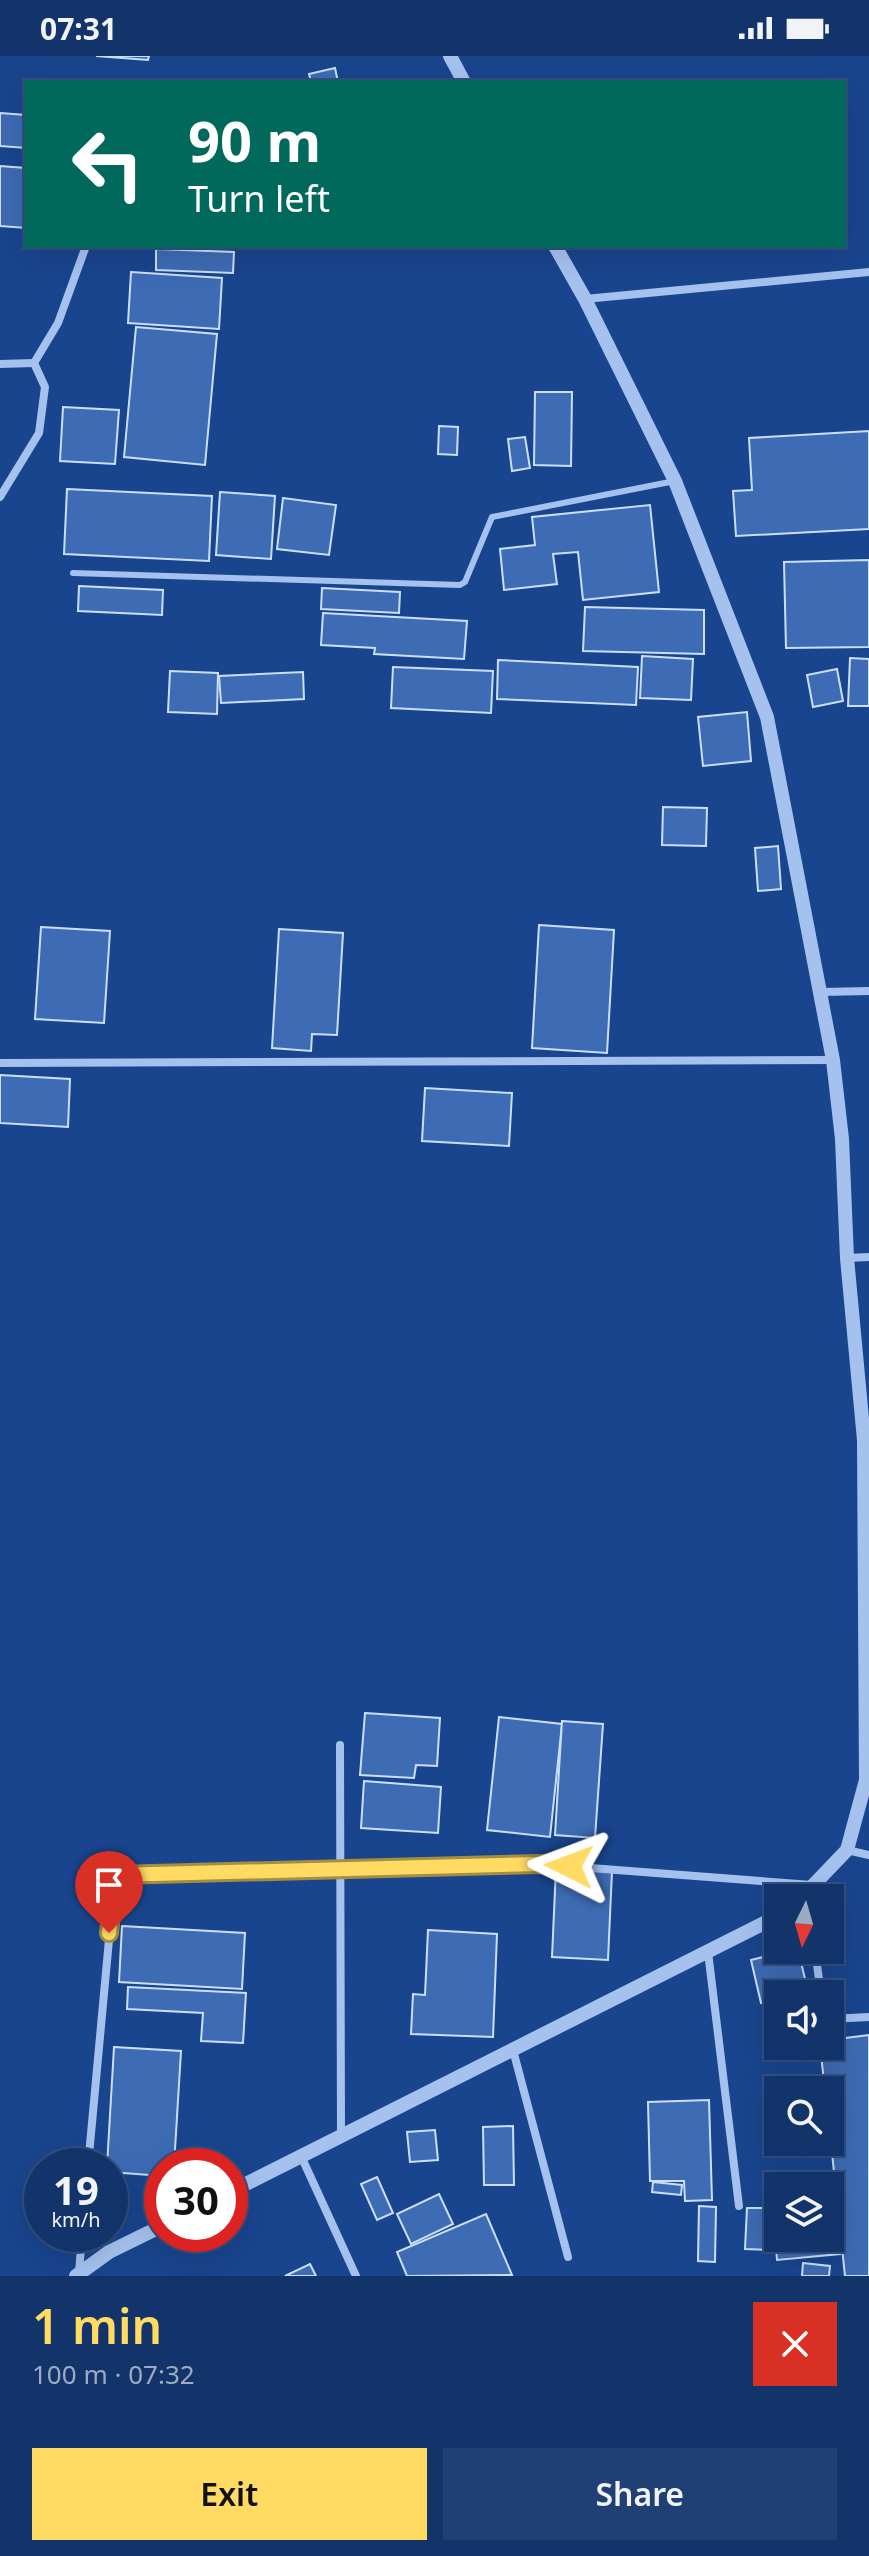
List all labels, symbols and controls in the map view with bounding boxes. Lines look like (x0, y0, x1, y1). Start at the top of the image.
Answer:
text: 07:31 (40, 8, 117, 49)
text: 90 m (188, 102, 321, 178)
icon: left (56, 112, 160, 216)
text: Turn left (188, 174, 330, 223)
position arrow (527, 1824, 611, 1908)
pin (75, 1851, 143, 1933)
icon: arrive (87, 1863, 131, 1907)
north arrow (764, 1884, 844, 1964)
map controls (764, 1884, 844, 2252)
button: sound (764, 1980, 844, 2060)
button: search (764, 2076, 844, 2156)
speed limit sign: 30 (144, 2148, 248, 2252)
text: 19 (53, 2162, 99, 2217)
button: layers (764, 2172, 844, 2252)
text: km/h (51, 2206, 101, 2233)
text: 1 min (32, 2293, 162, 2358)
button: close (753, 2302, 837, 2386)
text: 100 m · 07:32 (32, 2356, 195, 2392)
button: Exit (32, 2448, 427, 2540)
button: Share (443, 2448, 837, 2540)

